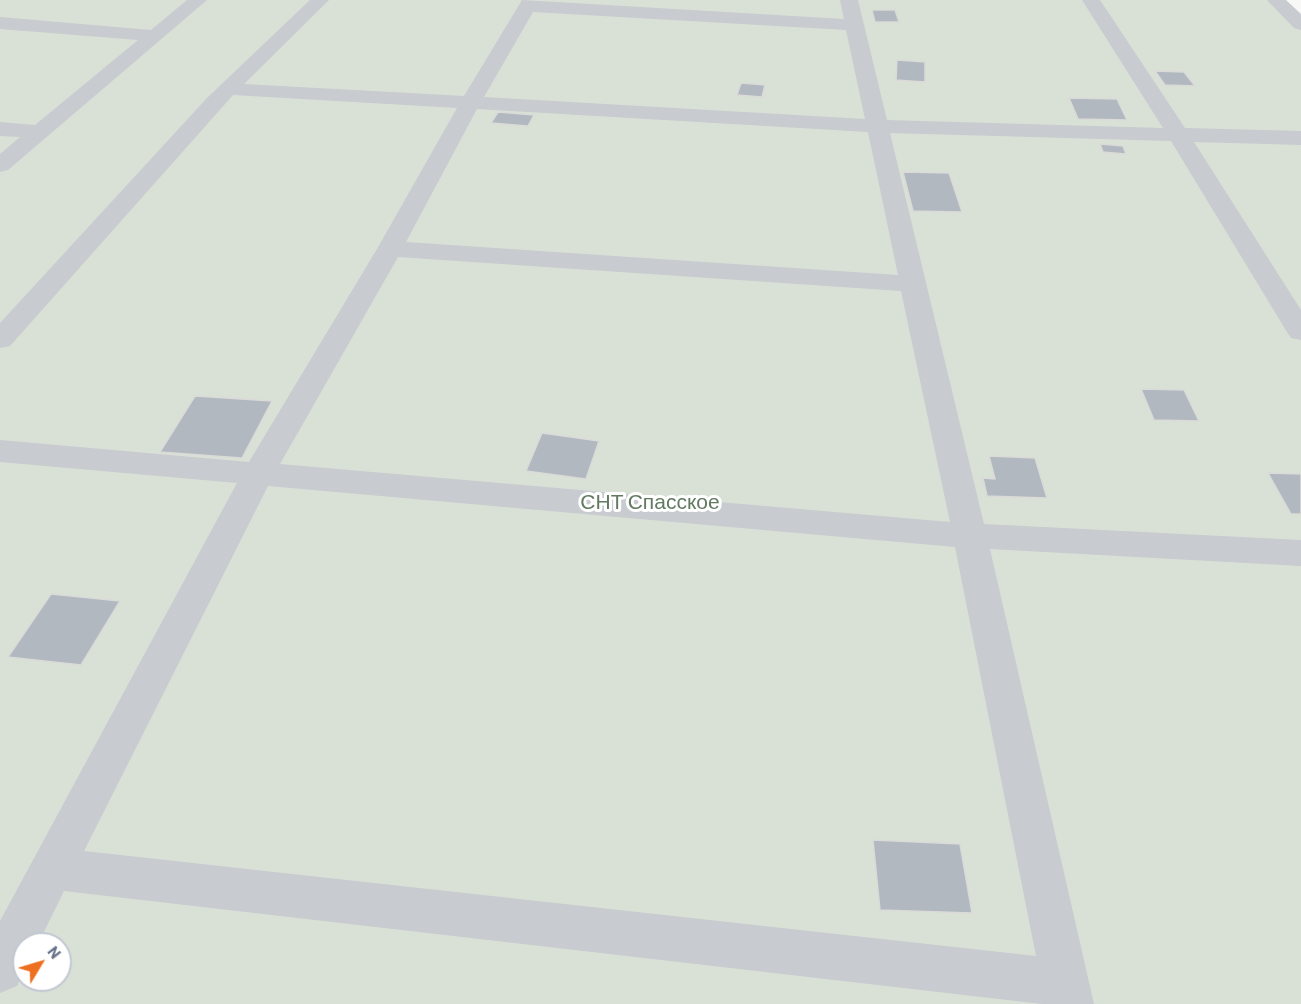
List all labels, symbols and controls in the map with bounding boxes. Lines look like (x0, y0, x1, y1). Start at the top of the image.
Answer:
park label: СНТ Спасское (580, 489, 720, 515)
north arrow (12, 932, 72, 992)
text: N (44, 942, 66, 962)

